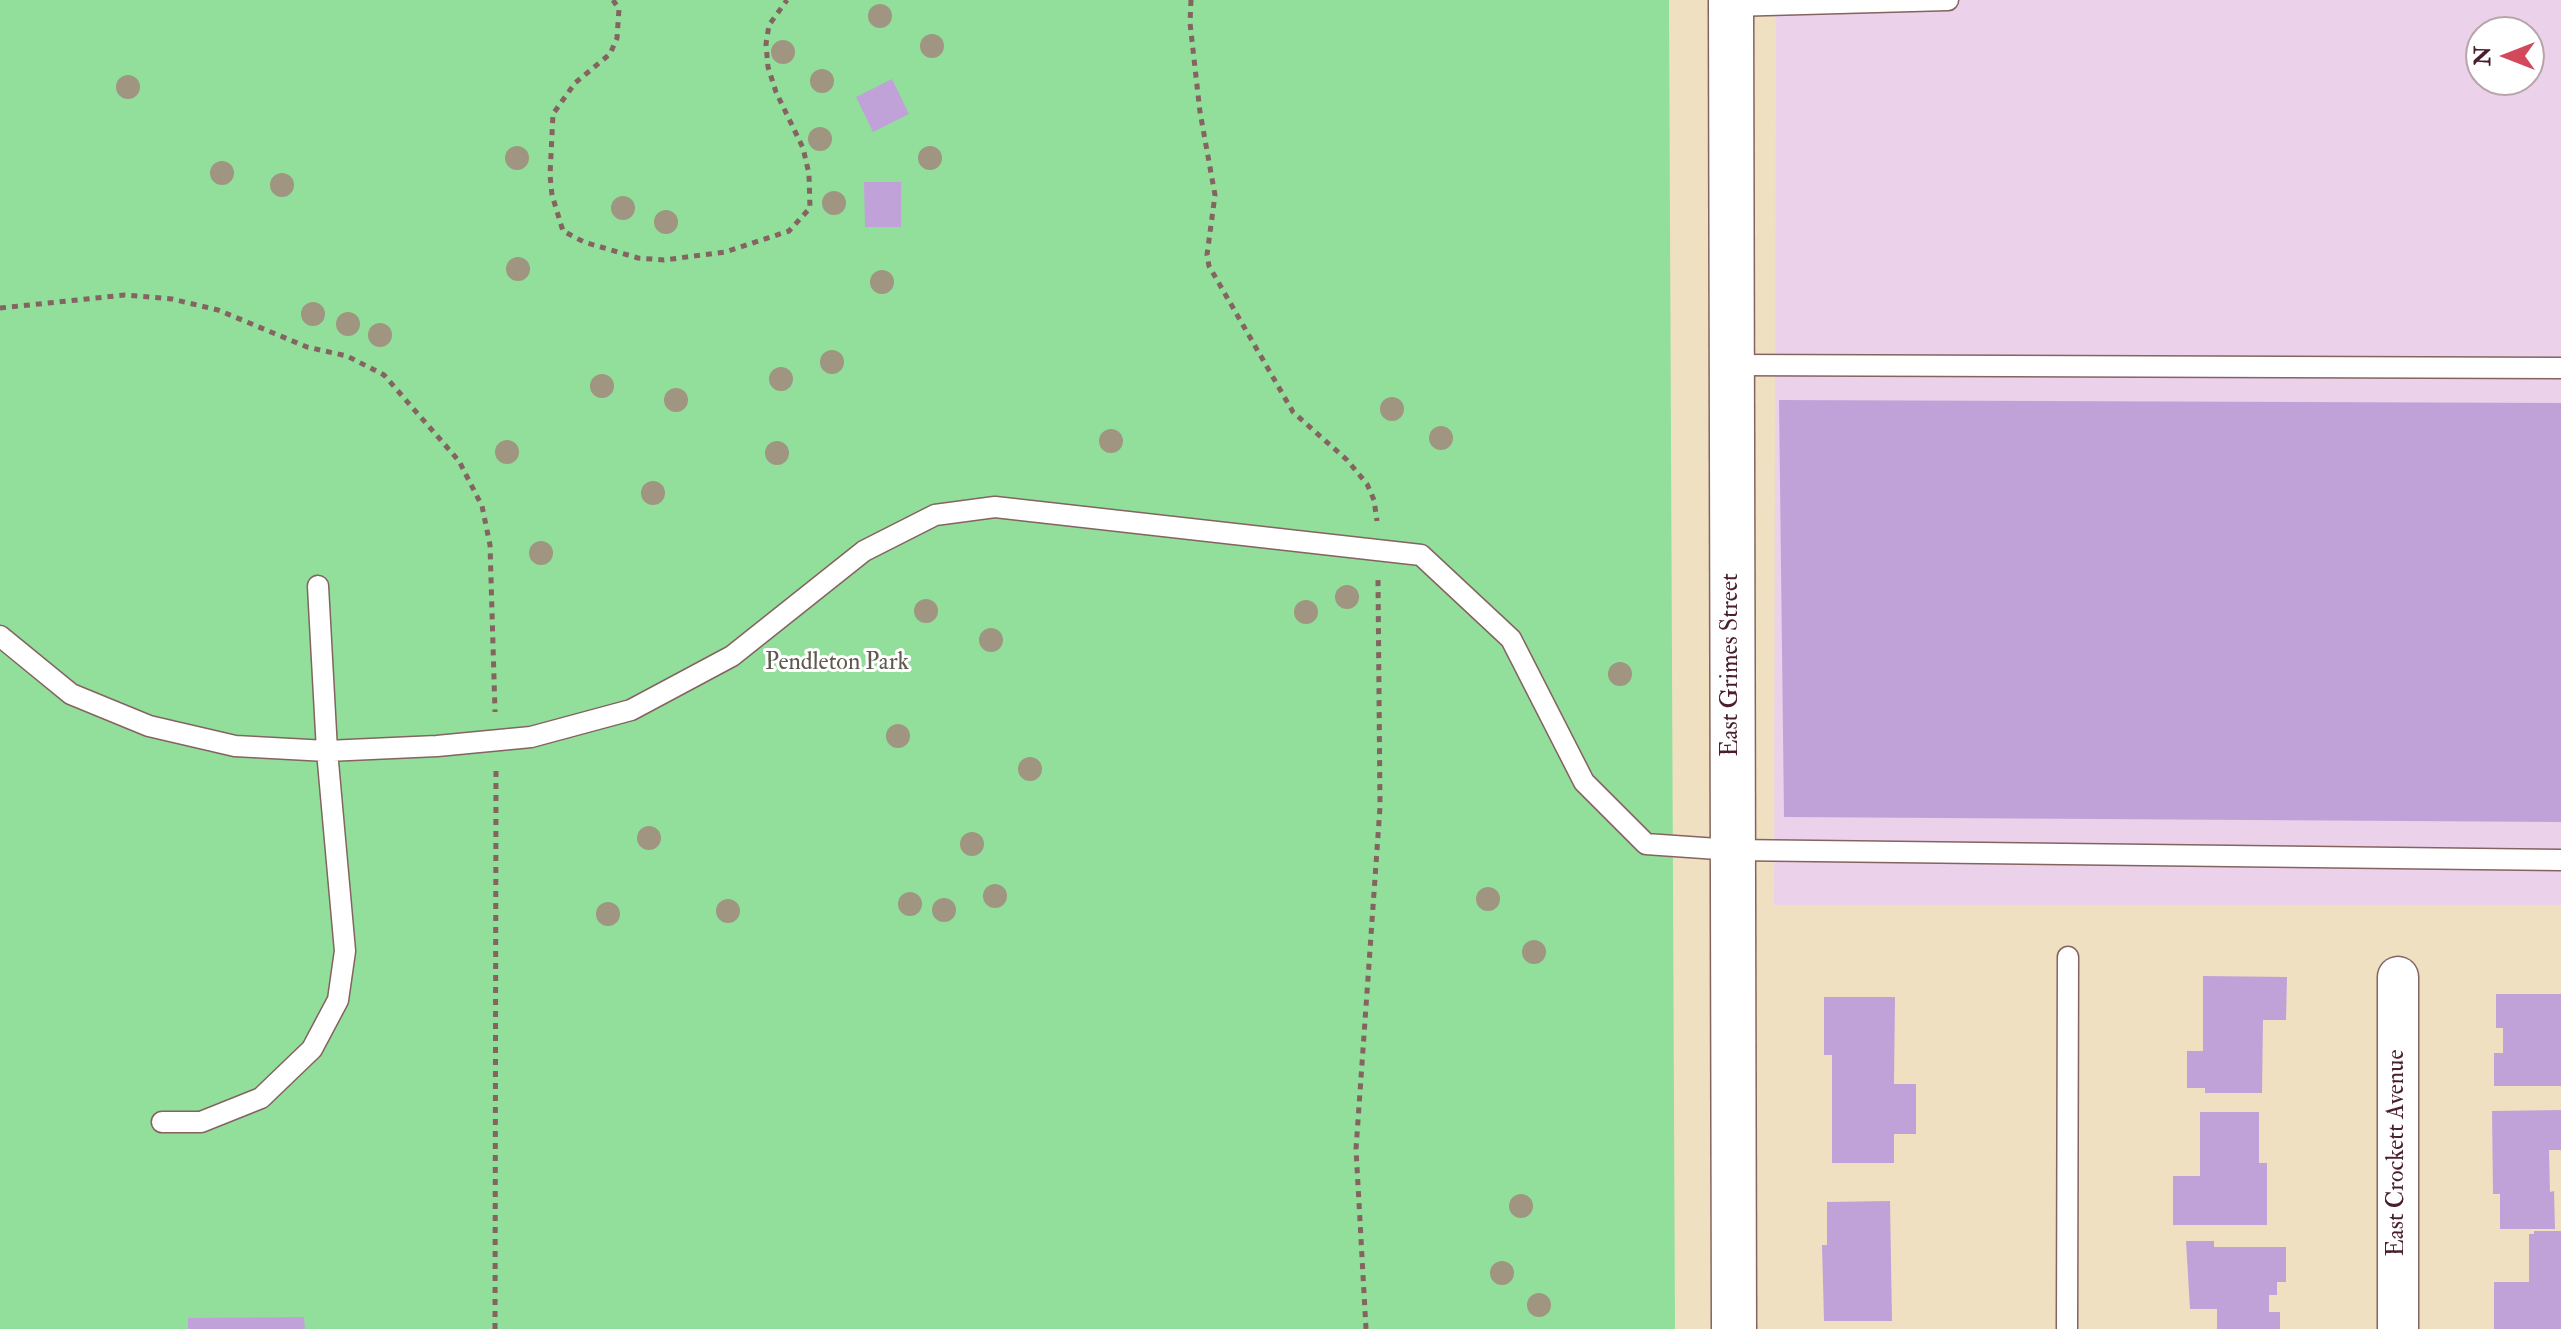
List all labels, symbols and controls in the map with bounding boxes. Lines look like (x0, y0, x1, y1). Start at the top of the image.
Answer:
north arrow (2465, 16, 2545, 96)
text: N (2469, 46, 2497, 66)
street label: East Grimes Street (1718, 573, 1746, 757)
park label: Pendleton Park (765, 650, 909, 678)
street label: East Crockett Avenue (2384, 1050, 2412, 1256)

